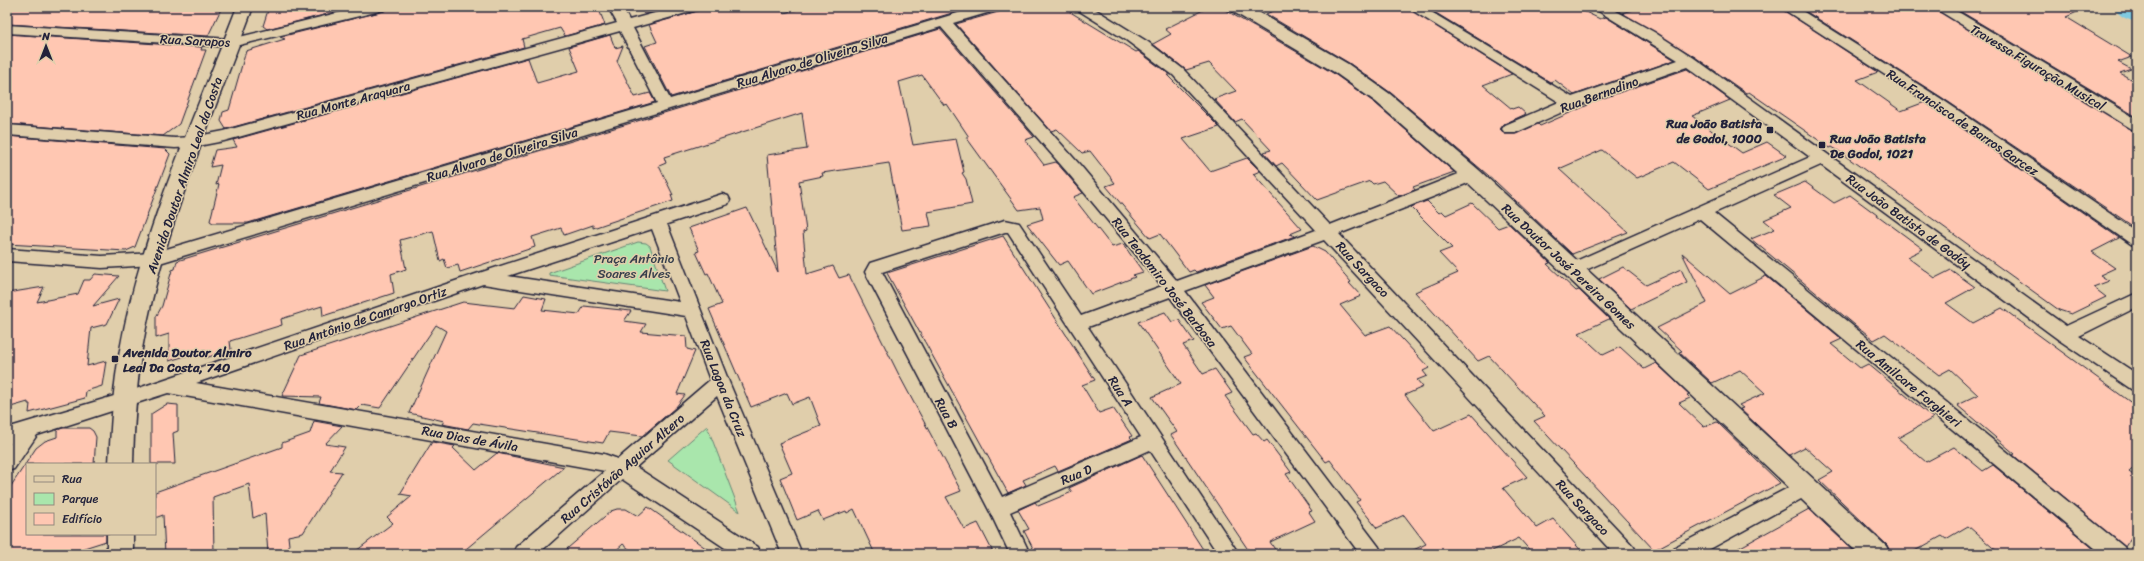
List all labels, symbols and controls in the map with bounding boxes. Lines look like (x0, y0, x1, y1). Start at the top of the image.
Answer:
street label: Travessa Figuração Musical (1965, 18, 2110, 117)
north arrow (26, 26, 66, 66)
street label: Rua Alvaro de Oliveira Silva (734, 26, 891, 94)
text: N (41, 27, 50, 46)
street label: Rua Sarapos (159, 27, 231, 54)
street label: Rua Francisco de Barros Garcez (1882, 63, 2044, 183)
street label: Rua Bernadino (1557, 69, 1642, 119)
street label: Avenida Doutor Almiro Leal da Costa (140, 73, 229, 278)
street label: Rua Monte Araquara (294, 74, 413, 127)
place label: Rua João Batista de Godoi, 1000 (1665, 112, 1762, 150)
street label: Rua Alvaro de Oliveira Silva (424, 120, 581, 188)
marker: Rua João Batista de Godoi, 1000 (1765, 125, 1775, 135)
place label: Rua João Batista De Godoi, 1021 (1829, 127, 1926, 165)
marker: Rua João Batista De Godoi, 1021 (1817, 140, 1827, 150)
street label: Rua João Batista de Godóy (1841, 168, 1977, 275)
street label: Rua Doutor José Pereira Gomes (1496, 198, 1642, 336)
street label: Rua Teodomiro José Barbosa (1106, 212, 1223, 353)
street label: Rua Sargaco (1330, 236, 1396, 303)
park label: Praça Antônio Soares Alves (594, 247, 675, 285)
street label: Rua Antônio de Camargo Ortiz (280, 279, 451, 357)
street label: Rua Amilcare Forghieri (1851, 333, 1967, 434)
street label: Rua Lagoa da Cruz (693, 336, 754, 441)
place label: Avenida Doutor Almiro Leal Da Costa, 740 (122, 341, 252, 379)
marker: Avenida Doutor Almiro Leal Da Costa, 740 (110, 354, 120, 364)
street label: Rua A (1102, 371, 1139, 411)
street label: Rua B (928, 393, 965, 433)
street label: Rua Cristóvão Aguiar Altero (555, 407, 690, 529)
street label: Rua Dias de Ávila (420, 419, 520, 458)
street label: Rua D (1057, 457, 1096, 491)
legend (26, 463, 156, 535)
text: Rua (62, 468, 83, 490)
street label: Rua Sargaco (1550, 474, 1616, 541)
text: Parque (62, 488, 99, 510)
text: Edifício (62, 508, 102, 530)

